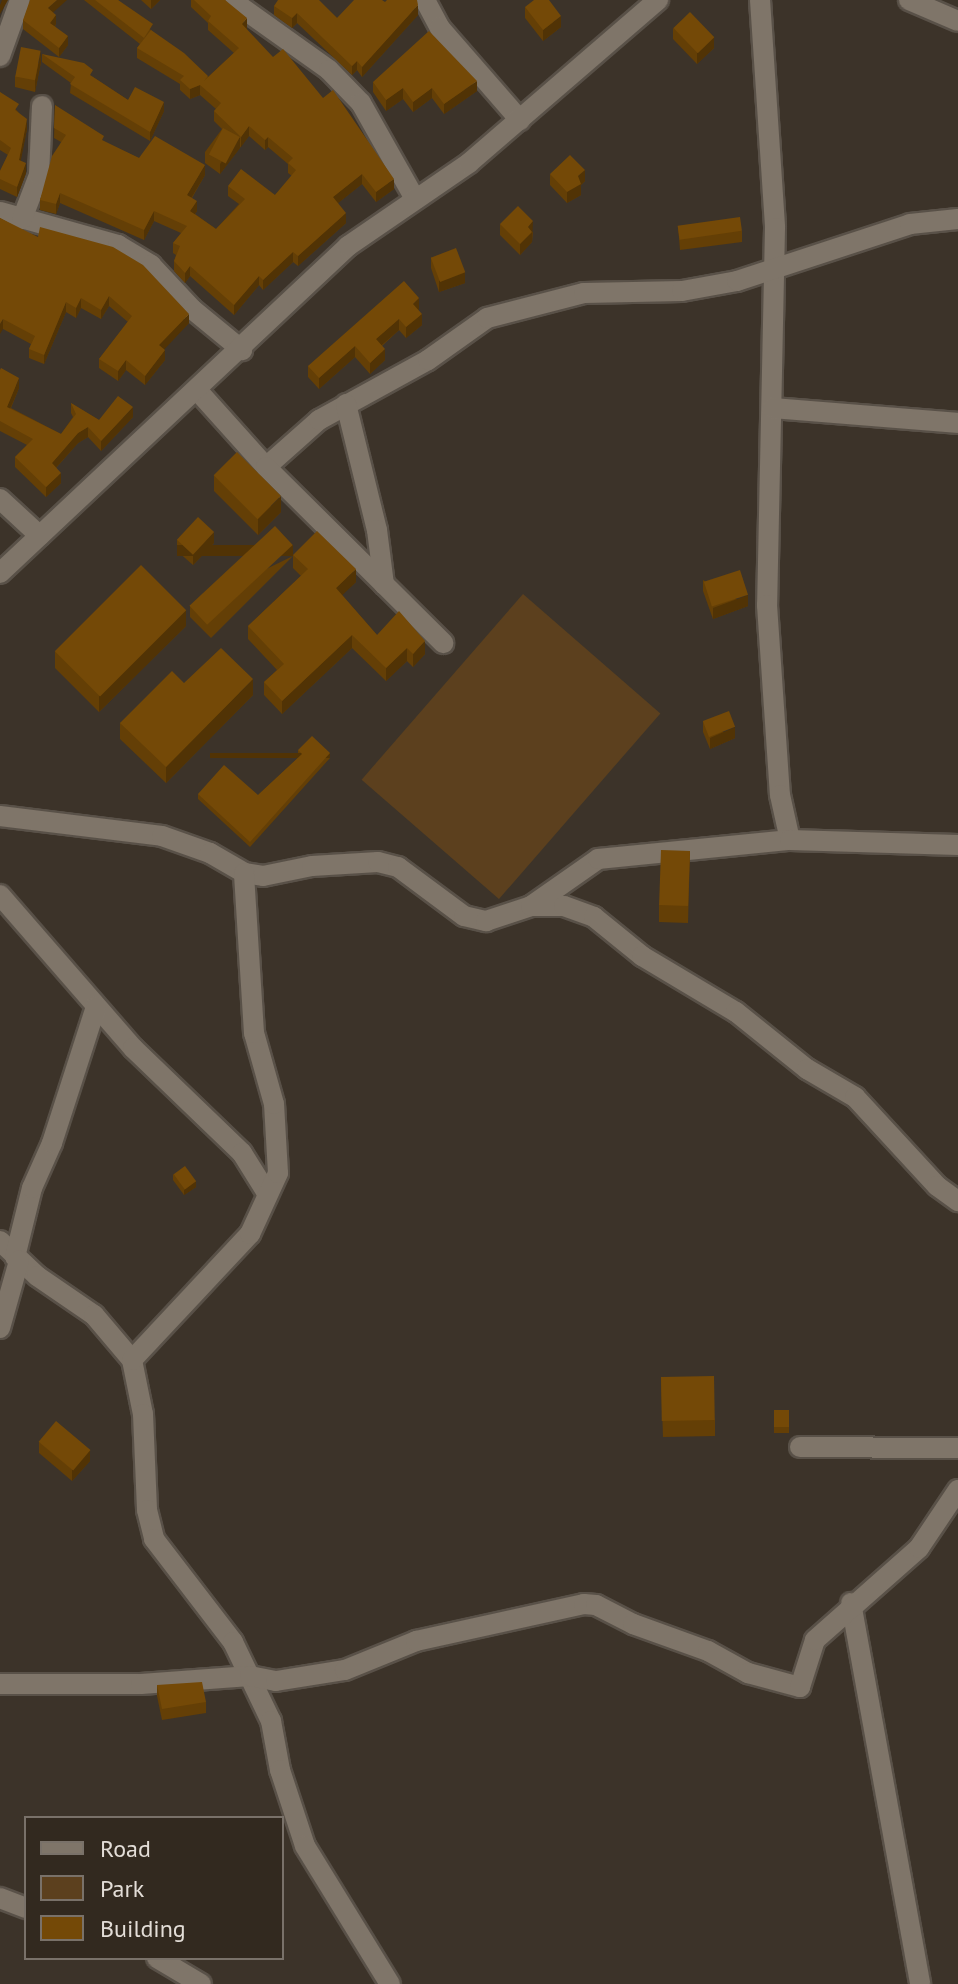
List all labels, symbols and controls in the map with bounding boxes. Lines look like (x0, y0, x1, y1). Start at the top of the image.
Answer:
legend (24, 1816, 284, 1960)
text: Road (100, 1833, 151, 1864)
text: Park (100, 1873, 144, 1904)
text: Building (100, 1913, 186, 1944)

